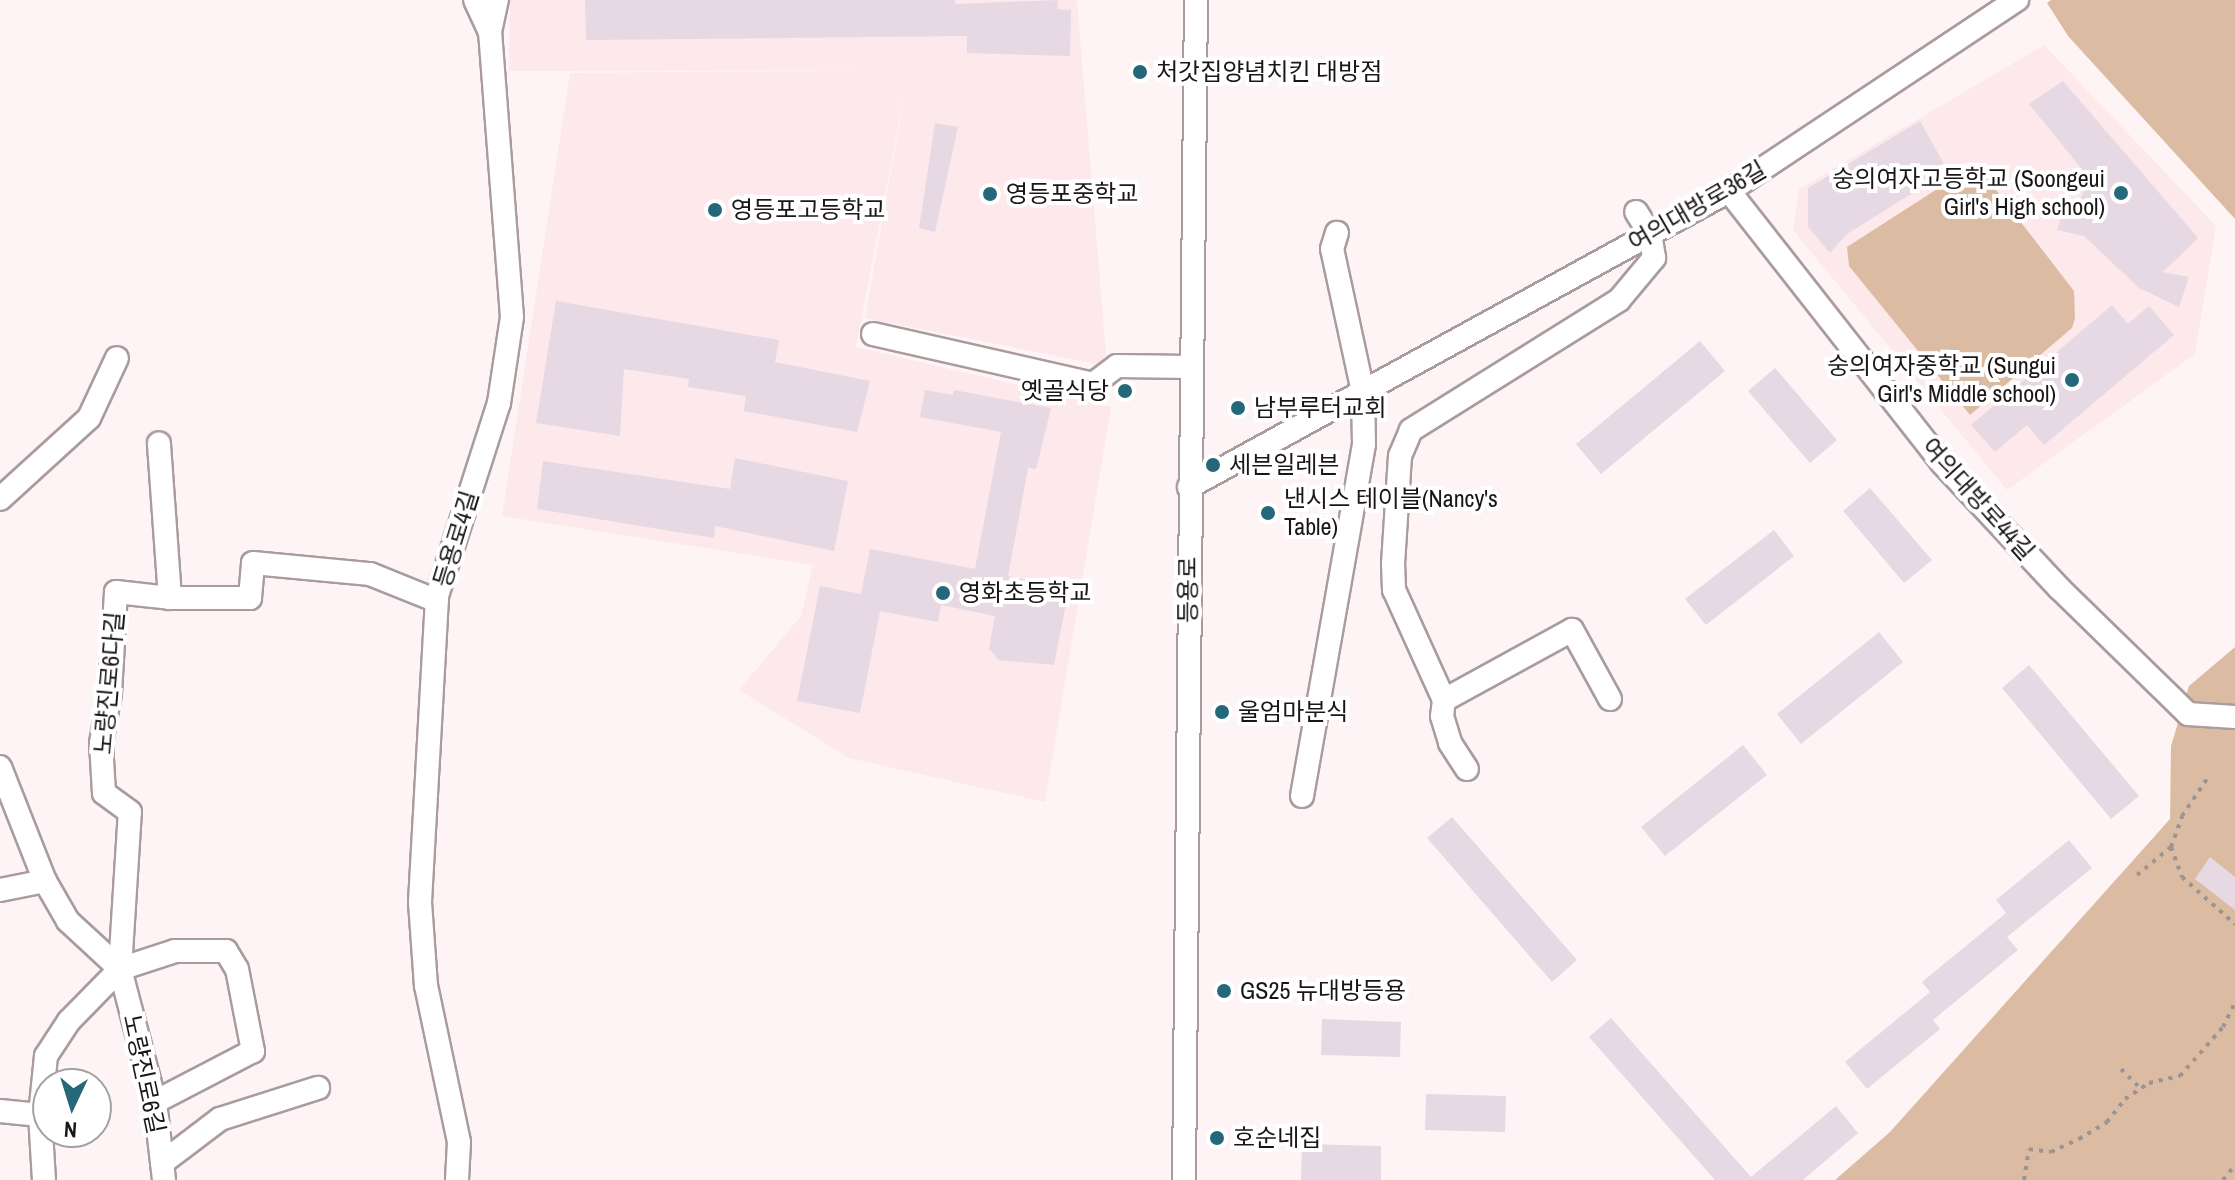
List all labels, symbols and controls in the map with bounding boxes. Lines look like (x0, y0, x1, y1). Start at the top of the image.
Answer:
place label: 처갓집양념치킨 대방점 (1156, 58, 1382, 86)
marker: 처갓집양념치킨 대방점 (1131, 63, 1149, 81)
street label: 여의대방로36길 (1623, 155, 1771, 257)
place label: 숭의여자고등학교 (Soongeui Girl's High school) (1832, 165, 2105, 221)
place label: 영등포중학교 (1006, 180, 1138, 208)
marker: 숭의여자고등학교 (Soongeui Girl's High school) (2112, 184, 2130, 202)
marker: 영등포중학교 (981, 185, 999, 203)
place label: 영등포고등학교 (731, 196, 886, 224)
marker: 영등포고등학교 (706, 201, 724, 219)
place label: 숭의여자중학교 (Sungui Girl's Middle school) (1827, 352, 2056, 408)
marker: 숭의여자중학교 (Sungui Girl's Middle school) (2063, 371, 2081, 389)
place label: 옛골식당 (1021, 377, 1109, 405)
marker: 옛골식당 (1116, 382, 1134, 400)
place label: 남부루터교회 (1254, 394, 1386, 422)
marker: 남부루터교회 (1229, 399, 1247, 417)
street label: 여의대방로44길 (1916, 432, 2040, 566)
place label: 세븐일레븐 (1229, 451, 1339, 479)
marker: 세븐일레븐 (1204, 456, 1222, 474)
place label: 낸시스 테이블(Nancy's Table) (1284, 485, 1498, 541)
street label: 등용로4길 (428, 487, 484, 591)
marker: 낸시스 테이블(Nancy's Table) (1259, 504, 1277, 522)
street label: 등용로 (1174, 557, 1202, 623)
place label: 영화초등학교 (959, 579, 1091, 607)
marker: 영화초등학교 (934, 584, 952, 602)
street label: 노량진로6다길 (88, 610, 130, 756)
place label: 울엄마분식 (1238, 698, 1348, 726)
marker: 울엄마분식 (1213, 703, 1231, 721)
place label: GS25 뉴대방등용 (1240, 977, 1406, 1005)
marker: GS25 뉴대방등용 (1215, 982, 1233, 1000)
street label: 노량진로6길 (117, 1012, 171, 1136)
north arrow (32, 1068, 112, 1148)
text: N (63, 1115, 78, 1145)
place label: 호순네집 (1233, 1124, 1321, 1152)
marker: 호순네집 (1208, 1129, 1226, 1147)

